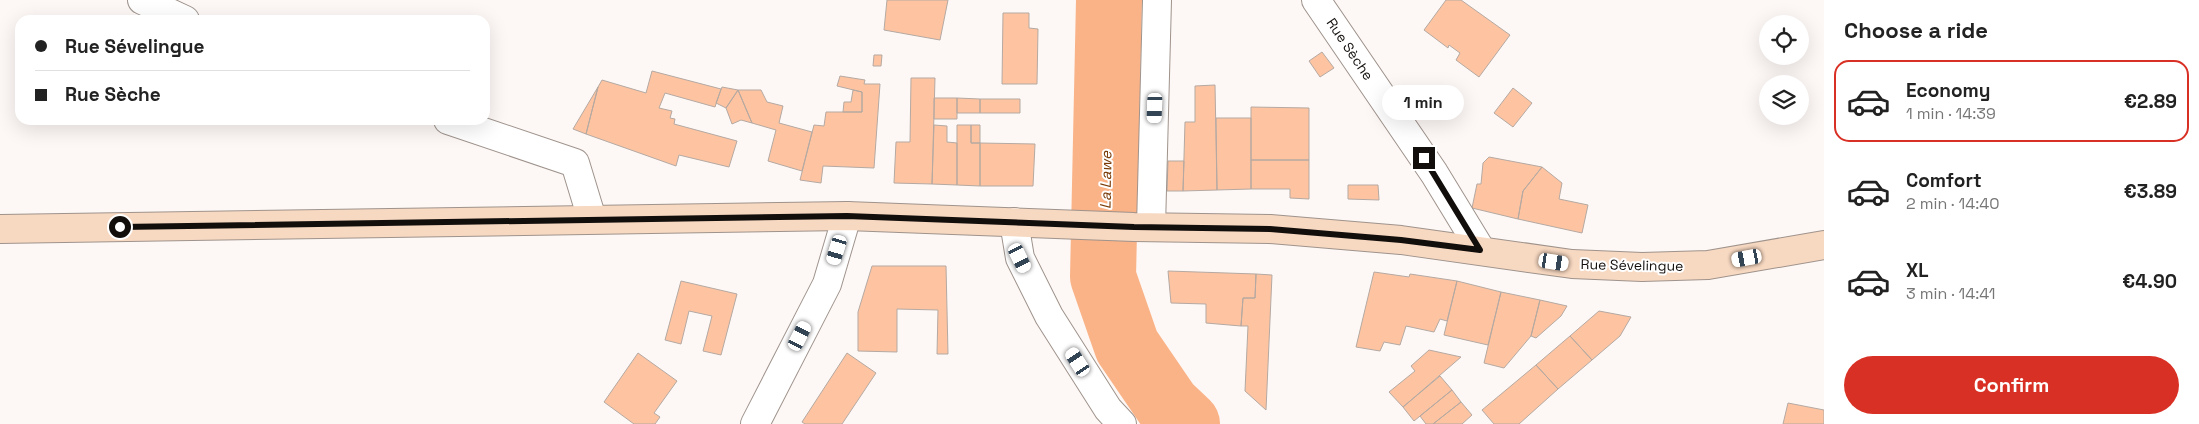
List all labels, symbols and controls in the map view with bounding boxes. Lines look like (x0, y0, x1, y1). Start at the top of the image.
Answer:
street label: Rue Sèche (1323, 14, 1377, 84)
map controls (1759, 15, 1809, 125)
button: locate (1759, 15, 1809, 65)
text: Choose a ride (1844, 16, 1988, 44)
text: Rue Sévelingue (65, 34, 204, 59)
button: layers (1759, 75, 1809, 125)
text: Economy (1906, 78, 1990, 103)
icon: car (1846, 79, 1891, 124)
text: Rue Sèche (65, 82, 161, 107)
callout: 1 min (1383, 86, 1465, 120)
text: €2.89 (2124, 89, 2177, 114)
text: 1 min (1403, 92, 1443, 113)
car (1146, 93, 1163, 123)
text: 1 min · 14:39 (1906, 103, 1996, 124)
route end (1413, 147, 1435, 169)
water label: La Lawe (1095, 150, 1116, 209)
text: Comfort (1906, 168, 1982, 193)
icon: car (1846, 169, 1891, 214)
text: €3.89 (2124, 179, 2177, 204)
text: 2 min · 14:40 (1906, 193, 1999, 214)
route start (109, 216, 131, 238)
car (825, 233, 848, 267)
car (1006, 241, 1033, 275)
car (1730, 248, 1763, 268)
car (1538, 252, 1569, 272)
street label: Rue Sévelingue (1580, 255, 1684, 275)
text: XL (1906, 258, 1929, 283)
icon: car (1846, 259, 1891, 304)
text: €4.90 (2122, 269, 2177, 294)
text: 3 min · 14:41 (1906, 283, 1996, 304)
car (786, 319, 813, 353)
car (1063, 345, 1092, 379)
button: Confirm (1844, 356, 2179, 414)

